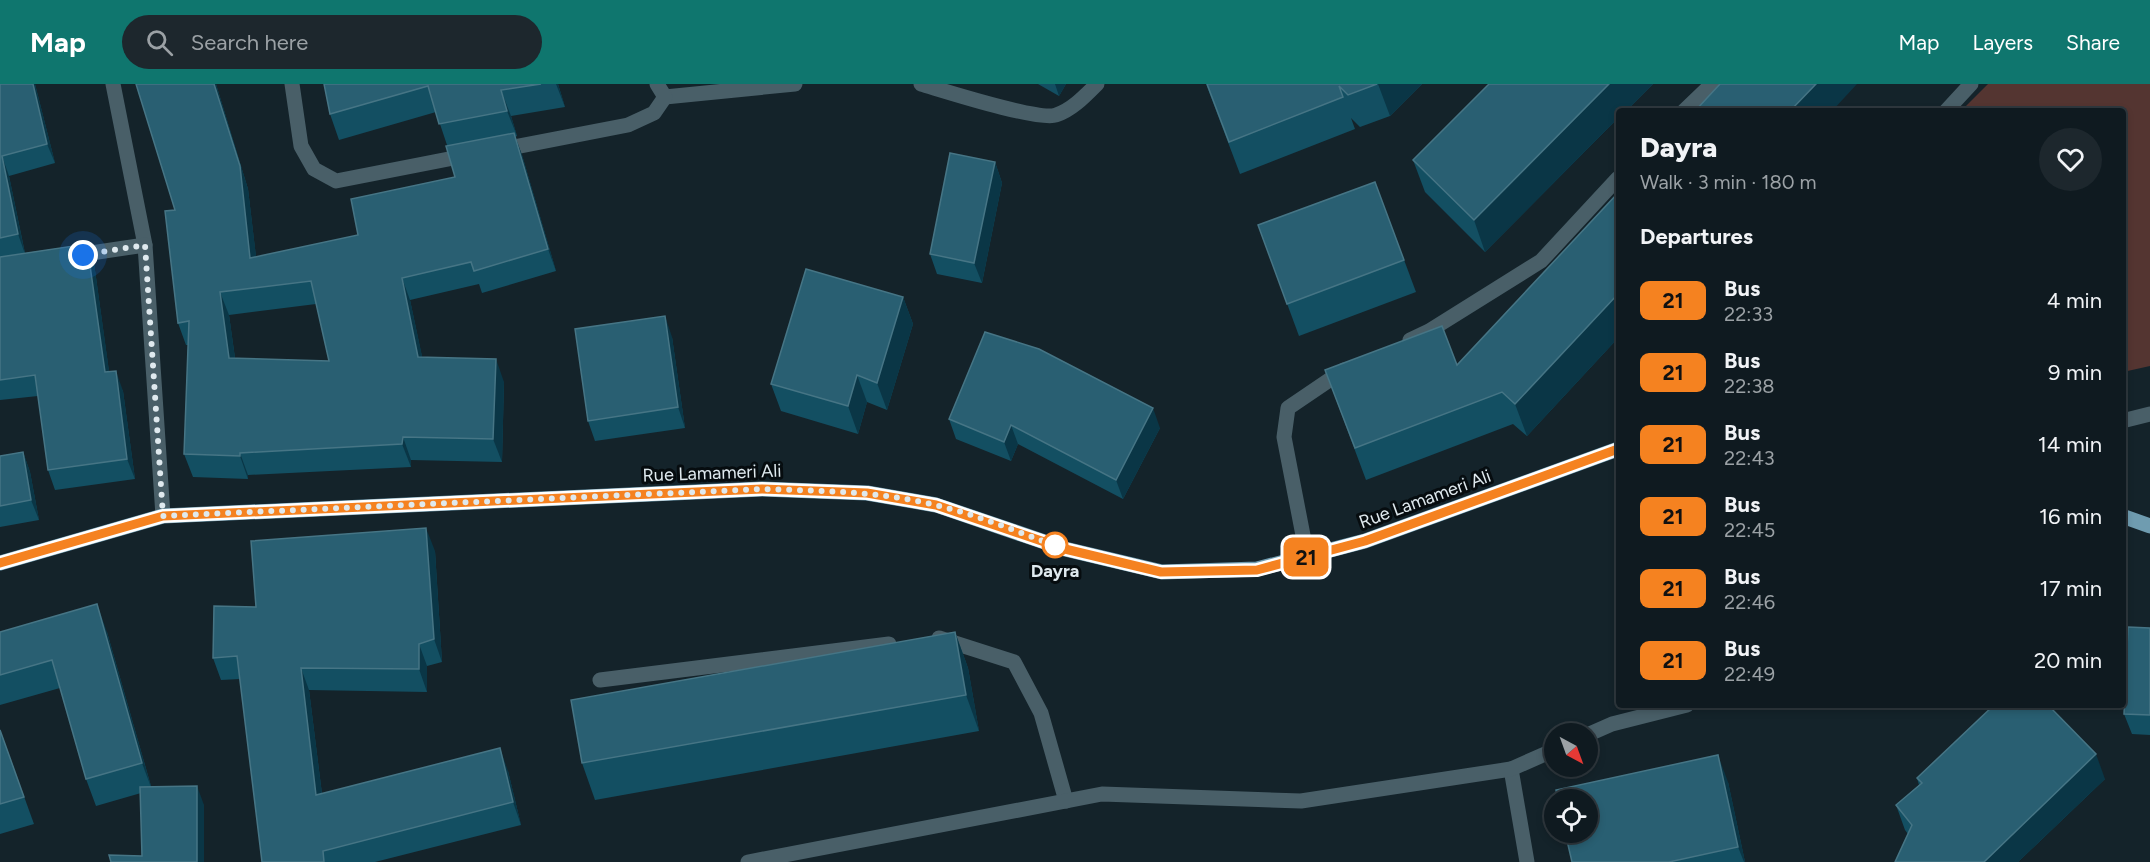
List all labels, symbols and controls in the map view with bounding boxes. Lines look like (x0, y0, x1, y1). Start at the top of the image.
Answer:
search box (122, 15, 542, 69)
text: Map (30, 25, 86, 59)
icon: search (143, 26, 176, 59)
text: Search here (191, 29, 308, 56)
text: Map (1899, 30, 1939, 55)
text: Layers (1972, 30, 2033, 55)
text: Share (2066, 30, 2120, 55)
button: heart (2039, 128, 2102, 191)
text: Dayra (1640, 130, 1717, 164)
text: Walk · 3 min · 180 m (1640, 170, 1817, 194)
text: Departures (1640, 223, 1753, 250)
your location (68, 240, 98, 270)
text: Bus (1724, 275, 1760, 302)
text: 4 min (2047, 287, 2102, 314)
text: 21 (1662, 288, 1684, 313)
text: 22:33 (1724, 302, 1773, 326)
text: Bus (1724, 347, 1760, 374)
text: 9 min (2048, 359, 2102, 386)
text: 21 (1662, 360, 1684, 385)
text: 22:38 (1724, 374, 1775, 398)
text: Bus (1724, 419, 1760, 446)
text: 14 min (2038, 431, 2102, 458)
text: 21 (1662, 432, 1684, 457)
text: 22:43 (1724, 446, 1775, 470)
street label: Rue Lamameri Ali (642, 460, 782, 486)
street label: Rue Lamameri Ali (1356, 465, 1494, 533)
text: Bus (1724, 491, 1760, 518)
text: 16 min (2039, 503, 2102, 530)
text: 21 (1662, 504, 1684, 529)
text: 22:45 (1724, 518, 1775, 542)
marker: Dayra (1042, 532, 1068, 558)
line badge: 21 (1279, 538, 1333, 576)
text: 21 (1295, 545, 1317, 570)
place label: Dayra (1031, 560, 1079, 582)
text: Bus (1724, 563, 1760, 590)
text: 17 min (2040, 575, 2102, 602)
text: 21 (1662, 576, 1684, 601)
text: 22:46 (1724, 590, 1775, 614)
text: Bus (1724, 635, 1760, 662)
text: 20 min (2034, 647, 2102, 674)
text: 21 (1662, 648, 1684, 673)
text: 22:49 (1724, 662, 1775, 686)
north arrow (1544, 723, 1598, 777)
map controls (1544, 723, 1598, 843)
button: locate (1544, 789, 1598, 843)

